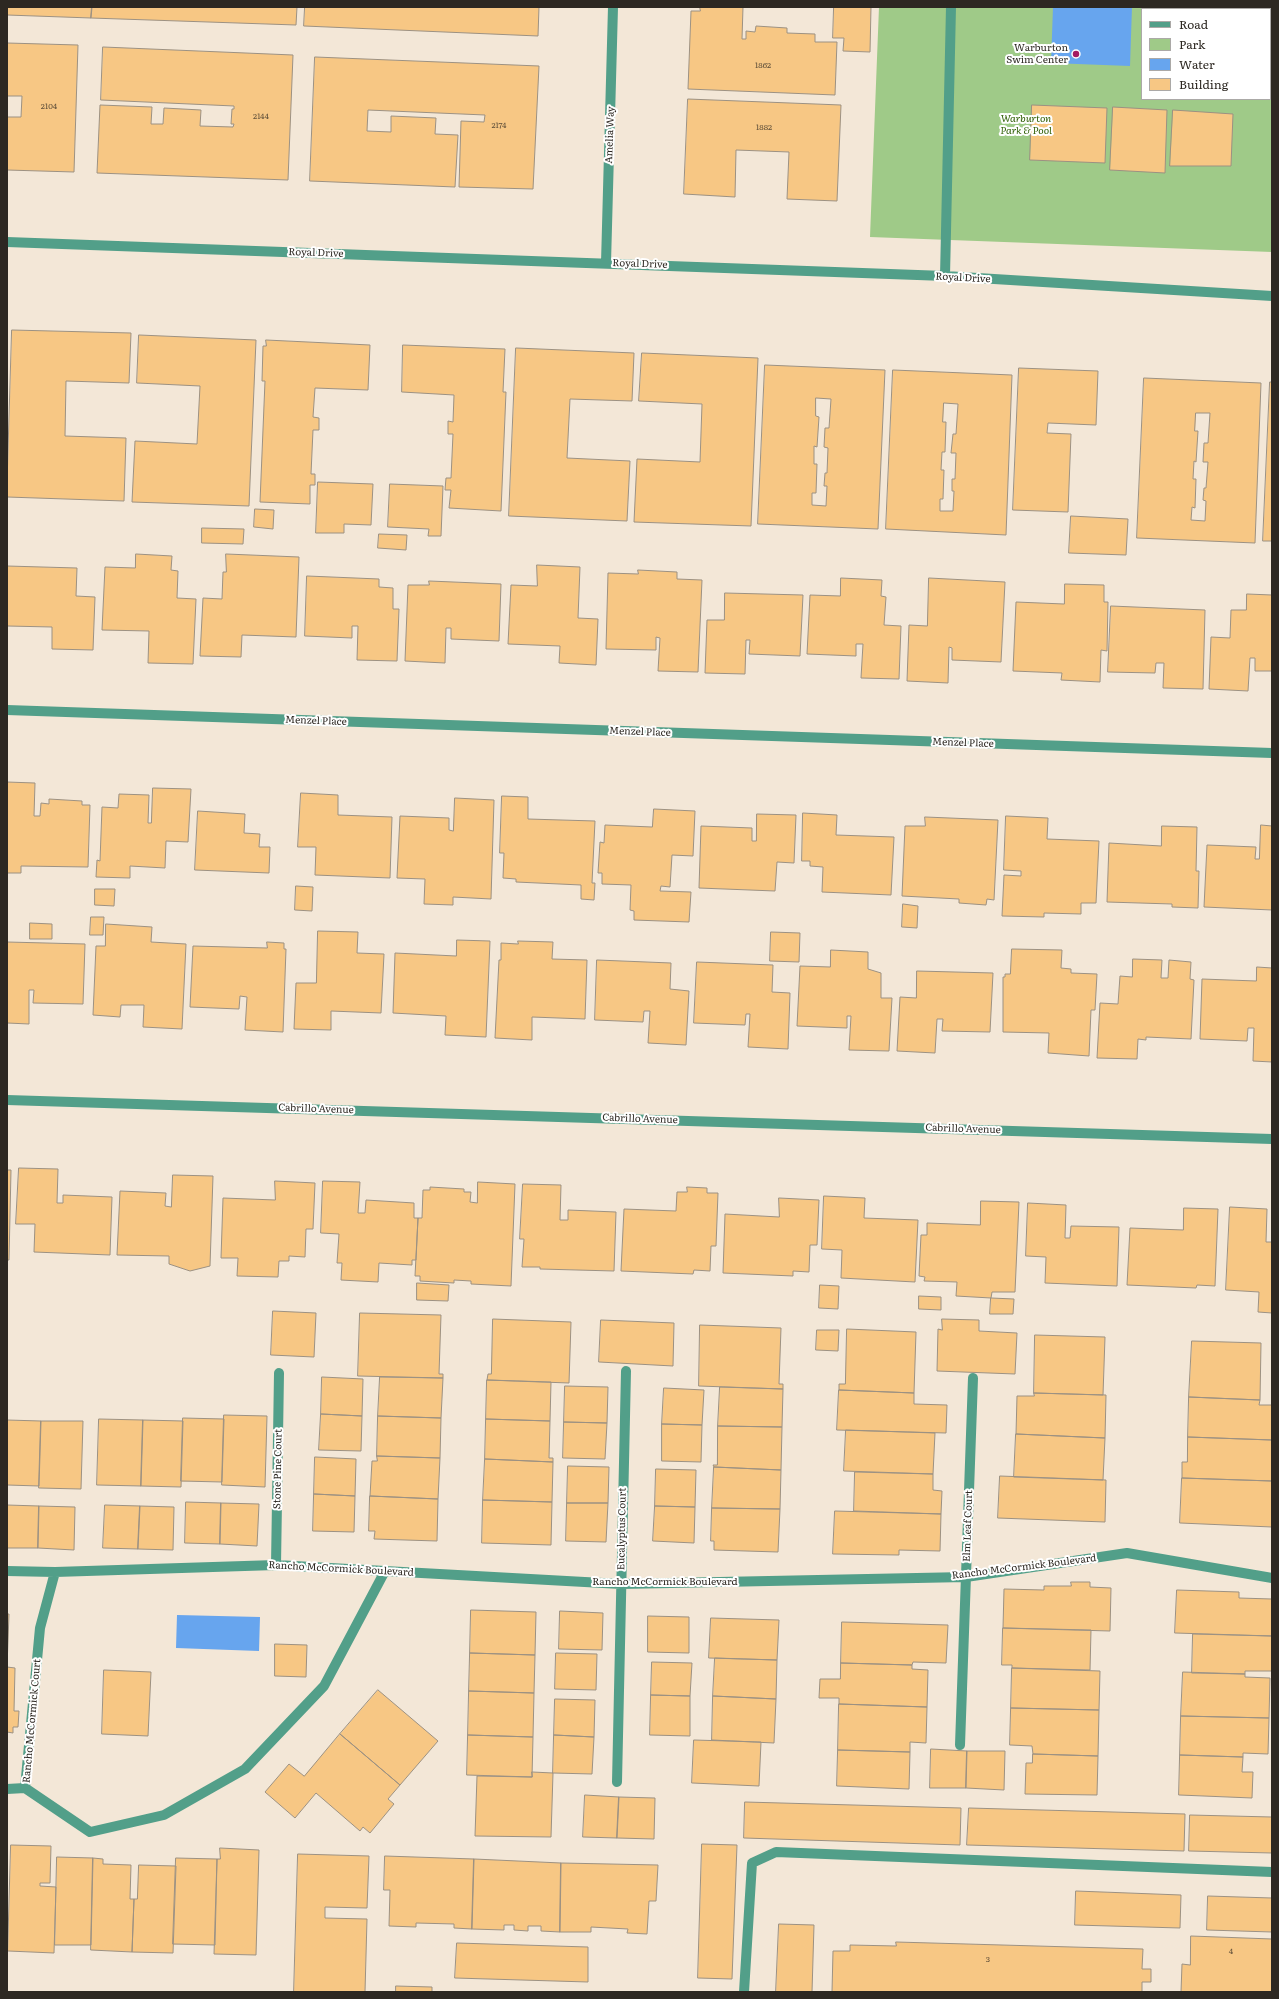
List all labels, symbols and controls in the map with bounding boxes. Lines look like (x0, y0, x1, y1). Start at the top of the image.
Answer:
legend (1141, 8, 1271, 100)
text: Road (1179, 15, 1208, 33)
text: Park (1179, 35, 1205, 53)
place label: Warburton Swim Center (1006, 42, 1068, 66)
marker: Warburton Swim Center (1071, 49, 1081, 59)
text: Water (1179, 55, 1215, 73)
house number: 1862 (755, 61, 771, 71)
text: Building (1179, 75, 1228, 93)
house number: 2104 (41, 102, 57, 112)
street label: Amelia Way (603, 106, 617, 164)
house number: 2144 (253, 112, 269, 122)
park label: Warburton Park & Pool (1000, 113, 1052, 136)
house number: 2174 (492, 121, 506, 131)
house number: 1882 (756, 123, 772, 133)
street label: Royal Drive (288, 246, 344, 260)
street label: Royal Drive (612, 257, 668, 271)
street label: Royal Drive (935, 271, 991, 285)
street label: Menzel Place (285, 714, 347, 728)
street label: Menzel Place (609, 725, 671, 739)
street label: Menzel Place (932, 736, 994, 750)
street label: Cabrillo Avenue (278, 1102, 354, 1116)
street label: Cabrillo Avenue (602, 1112, 678, 1126)
street label: Cabrillo Avenue (925, 1122, 1001, 1136)
street label: Stone Pine Court (271, 1429, 285, 1509)
street label: Eucalyptus Court (615, 1488, 629, 1570)
street label: Elm Leaf Court (961, 1490, 975, 1562)
street label: Rancho McCormick Boulevard (951, 1552, 1097, 1582)
street label: Rancho McCormick Boulevard (268, 1559, 414, 1579)
street label: Rancho McCormick Boulevard (592, 1576, 738, 1588)
street label: Rancho McCormick Court (21, 1658, 43, 1784)
house number: 4 (1229, 1947, 1233, 1957)
house number: 3 (986, 1955, 990, 1965)

